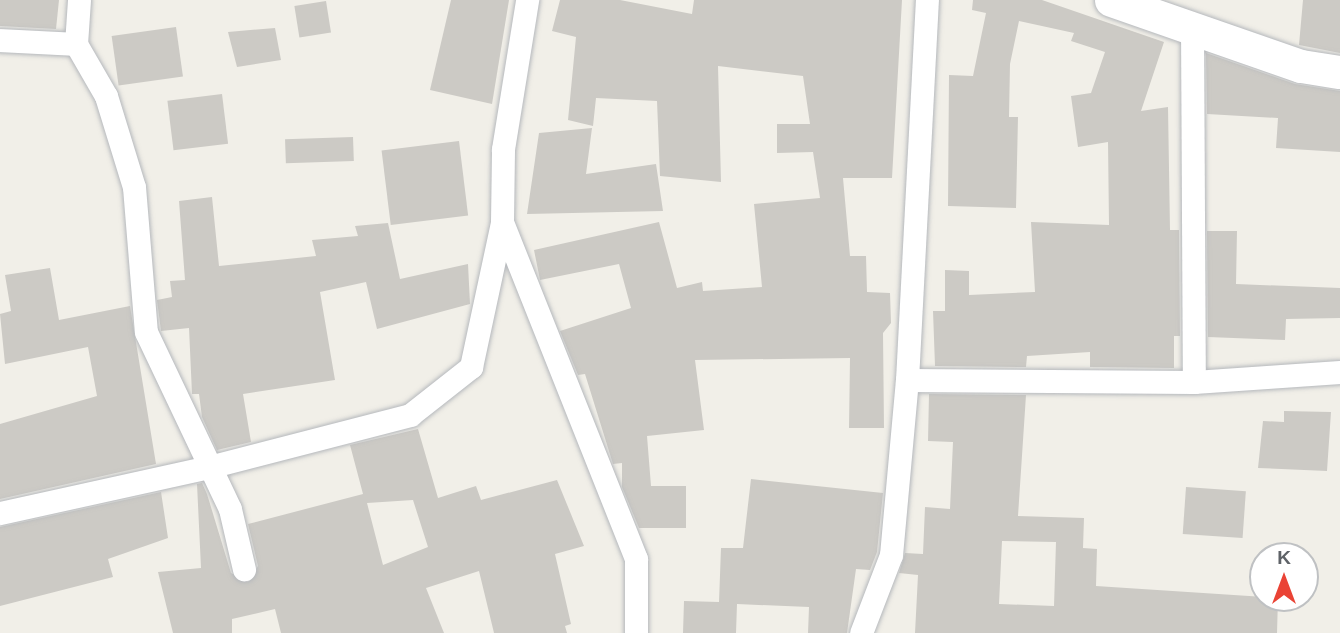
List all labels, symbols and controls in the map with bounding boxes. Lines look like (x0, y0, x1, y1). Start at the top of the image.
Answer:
north arrow (1249, 542, 1319, 612)
text: K (1277, 547, 1291, 568)

